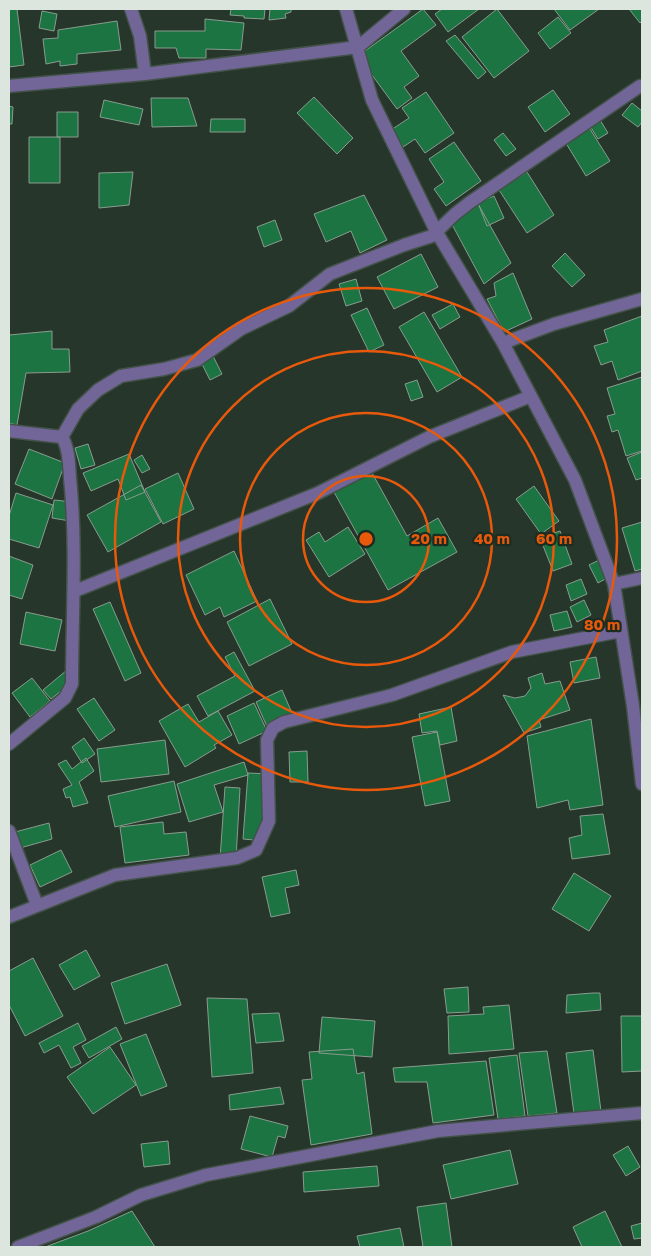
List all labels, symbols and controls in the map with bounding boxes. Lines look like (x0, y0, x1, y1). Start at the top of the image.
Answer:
text: 20 m (411, 529, 447, 547)
text: 40 m (474, 529, 510, 547)
text: 60 m (536, 529, 572, 547)
centre of rings (357, 530, 375, 548)
text: 80 m (584, 615, 620, 633)

